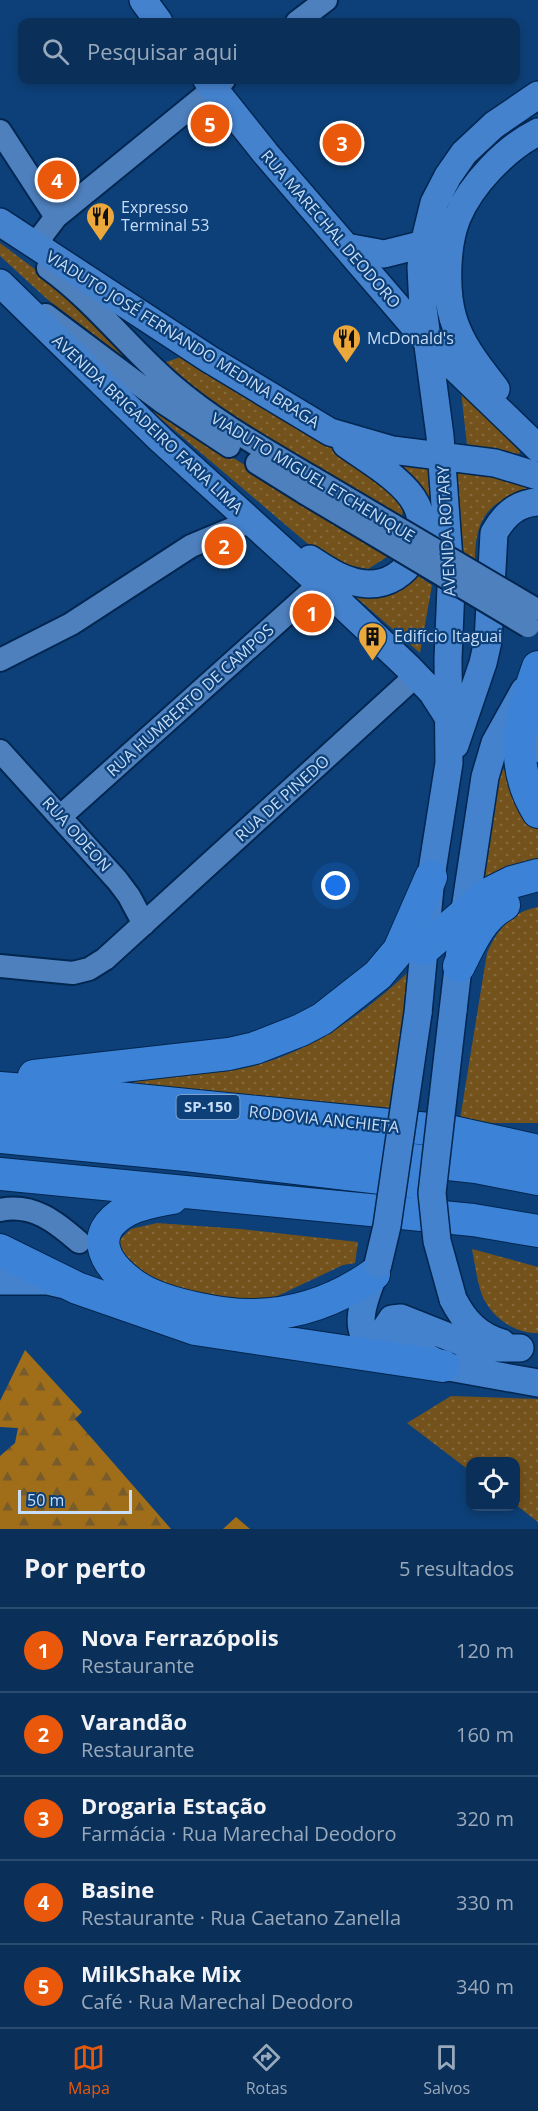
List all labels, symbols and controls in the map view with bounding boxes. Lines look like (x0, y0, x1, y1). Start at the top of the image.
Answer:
search box (18, 18, 520, 84)
icon: search (39, 35, 72, 68)
text: Pesquisar aqui (87, 36, 238, 66)
pin: 5 (190, 102, 230, 146)
pin: 3 (322, 120, 362, 166)
street label: RUA MARECHAL DEODORO (256, 145, 406, 313)
pin: 4 (38, 158, 76, 202)
place label: Expresso Terminal 53 (121, 196, 209, 236)
restaurant icon: Expresso Terminal 53 (84, 200, 116, 242)
street label: VIADUTO JOSÉ FERNANDO MEDINA BRAGA (42, 245, 325, 433)
restaurant icon: McDonald's (330, 322, 362, 364)
place label: McDonald's (367, 327, 454, 349)
street label: AVENIDA BRIGADEIRO FARIA LIMA (48, 330, 249, 519)
street label: VIADUTO MIGUEL ETCHENIQUE (207, 407, 419, 547)
street label: AVENIDA ROTARY (432, 465, 460, 597)
pin: 2 (204, 524, 244, 568)
pin: 1 (292, 590, 332, 636)
street label: RUA HUMBERTO DE CAMPOS (102, 619, 279, 781)
building icon: Edifício Itaguai (357, 620, 389, 662)
place label: Edifício Itaguai (394, 625, 502, 647)
street label: RUA DE PINEDO (230, 750, 334, 846)
street label: RUA ODEON (38, 792, 116, 876)
your location (321, 871, 350, 900)
road number: SP-150 (176, 1095, 240, 1119)
street label: RODOVIA ANCHIETA (248, 1100, 401, 1138)
map controls (466, 1457, 520, 1511)
button: locate (466, 1457, 520, 1511)
scale bar (18, 1487, 132, 1514)
text: 50 m (27, 1489, 64, 1511)
text: Por perto (24, 1550, 146, 1586)
text: 5 resultados (399, 1555, 514, 1582)
text: Nova Ferrazópolis (81, 1622, 279, 1652)
text: 1 (38, 1637, 49, 1664)
text: 120 m (456, 1637, 514, 1664)
text: Restaurante (81, 1652, 195, 1679)
text: Varandão (81, 1706, 187, 1736)
text: 2 (38, 1721, 49, 1748)
text: 160 m (456, 1721, 514, 1748)
text: Restaurante (81, 1736, 195, 1763)
text: Drogaria Estação (81, 1790, 267, 1820)
text: 3 (38, 1805, 49, 1832)
text: 320 m (456, 1805, 514, 1832)
text: Farmácia · Rua Marechal Deodoro (81, 1820, 397, 1847)
text: Basine (81, 1874, 154, 1904)
text: 4 (38, 1889, 49, 1916)
text: 330 m (456, 1889, 514, 1916)
text: Restaurante · Rua Caetano Zanella (81, 1904, 401, 1931)
text: MilkShake Mix (81, 1958, 241, 1988)
text: 5 (38, 1973, 49, 2000)
text: 340 m (456, 1973, 514, 2000)
text: Café · Rua Marechal Deodoro (81, 1988, 353, 2015)
tab: Mapa (68, 2041, 110, 2099)
tab: Rotas (246, 2041, 287, 2099)
tab: Salvos (423, 2041, 470, 2099)

